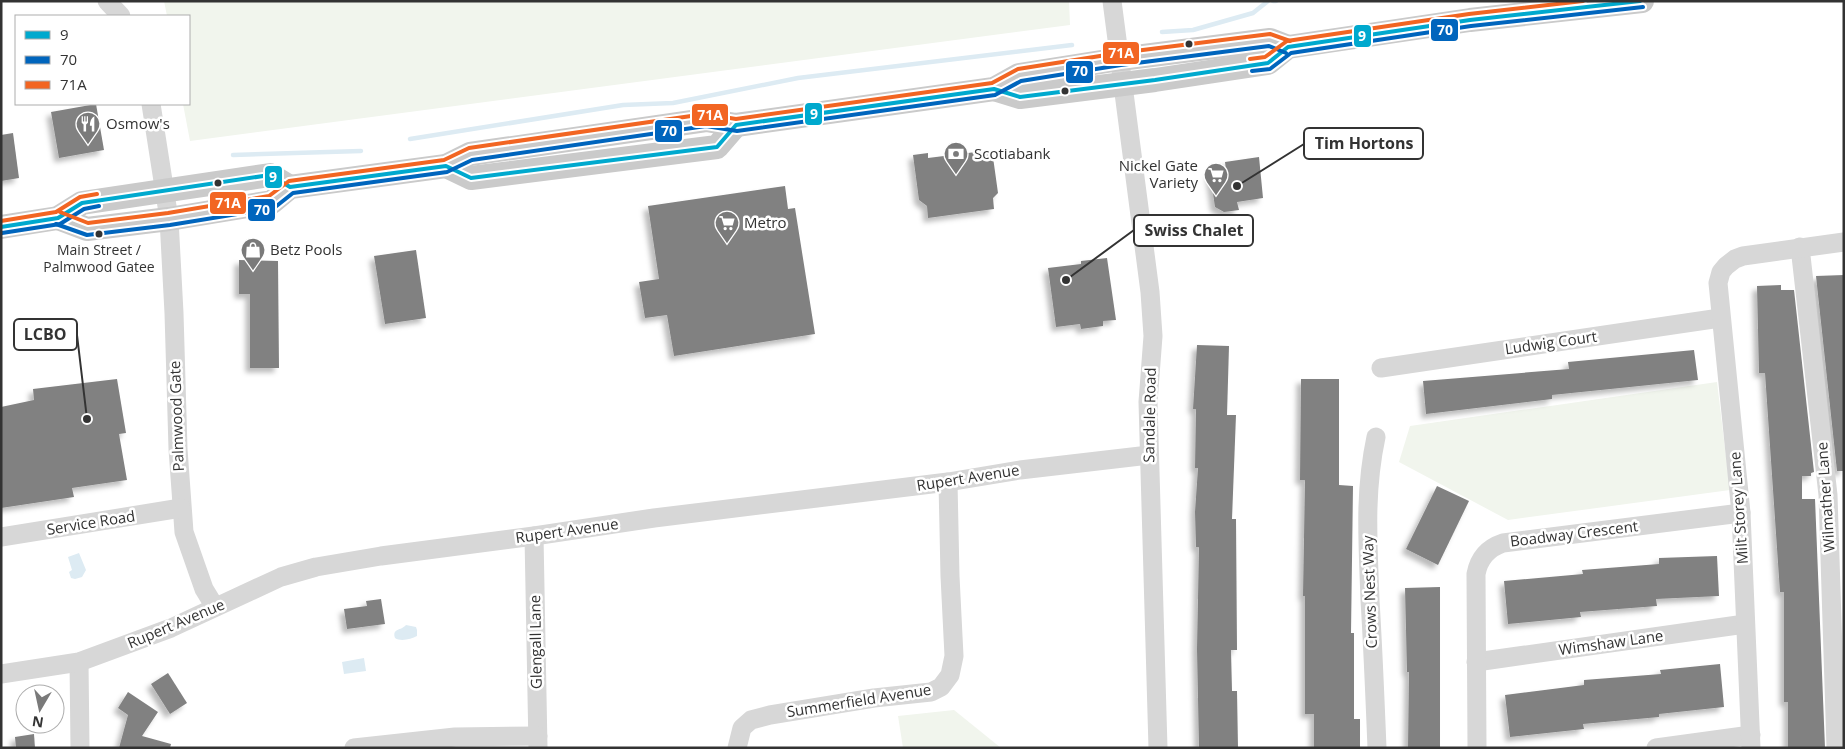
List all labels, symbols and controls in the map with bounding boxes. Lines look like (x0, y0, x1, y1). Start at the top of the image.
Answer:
legend (15, 15, 190, 105)
line badge: 70 (1430, 18, 1459, 42)
text: 70 (1437, 20, 1453, 39)
text: 9 (60, 24, 69, 44)
line badge: 9 (1353, 24, 1372, 48)
text: 9 (1358, 26, 1366, 45)
unlabelled marker (1184, 39, 1194, 49)
line badge: 71A (1102, 41, 1140, 65)
text: 71A (1108, 43, 1134, 62)
text: 70 (60, 49, 77, 69)
line badge: 70 (1065, 60, 1094, 84)
text: 70 (1072, 61, 1088, 80)
text: 71A (60, 74, 87, 94)
unlabelled marker (1060, 86, 1070, 96)
line badge: 9 (804, 102, 823, 126)
line badge: 71A (691, 103, 729, 127)
text: 9 (810, 104, 818, 123)
text: 71A (697, 105, 723, 124)
restaurant icon: Osmow's (75, 111, 101, 145)
place label: Osmow's (106, 113, 170, 133)
line badge: 70 (654, 119, 683, 143)
text: 70 (661, 121, 677, 140)
callout: Tim Hortons (1304, 128, 1423, 159)
text: Tim Hortons (1315, 132, 1413, 154)
bank icon: Scotiabank (943, 141, 969, 175)
place label: Scotiabank (974, 143, 1051, 163)
place label: Nickel Gate Variety (1119, 155, 1198, 192)
supermarket icon: Nickel Gate Variety (1203, 162, 1229, 196)
line badge: 9 (264, 165, 283, 189)
text: 9 (269, 167, 277, 186)
unlabelled marker (213, 178, 223, 188)
line badge: 71A (209, 191, 247, 215)
text: 71A (215, 193, 241, 212)
line badge: 70 (247, 198, 276, 222)
text: 70 (254, 200, 270, 219)
supermarket icon: Metro (714, 210, 740, 244)
place label: Metro (744, 212, 786, 232)
callout: Swiss Chalet (1134, 215, 1253, 246)
text: Swiss Chalet (1144, 219, 1244, 241)
marker: Main Street / Palmwood Gatee (94, 229, 104, 239)
shop icon: Betz Pools (240, 237, 266, 271)
place label: Betz Pools (270, 239, 342, 259)
place label: Main Street / Palmwood Gatee (43, 240, 155, 276)
callout: LCBO (14, 319, 77, 350)
text: LCBO (24, 323, 66, 345)
street label: Ludwig Court (1504, 326, 1598, 358)
street label: Palmwood Gate (164, 360, 188, 472)
street label: Sandale Road (1138, 367, 1160, 463)
street label: Wilmather Lane (1811, 441, 1839, 553)
street label: Milt Storey Lane (1724, 451, 1752, 565)
street label: Rupert Avenue (915, 459, 1021, 495)
street label: Service Road (45, 505, 137, 539)
street label: Rupert Avenue (514, 513, 620, 547)
street label: Boadway Crescent (1509, 515, 1639, 551)
street label: Crows Nest Way (1357, 535, 1381, 649)
street label: Rupert Avenue (124, 594, 227, 653)
street label: Glengall Lane (524, 595, 546, 689)
street label: Wimshaw Lane (1557, 625, 1664, 659)
street label: Summerfield Avenue (785, 679, 933, 721)
north arrow (15, 684, 65, 734)
text: N (31, 712, 45, 733)

